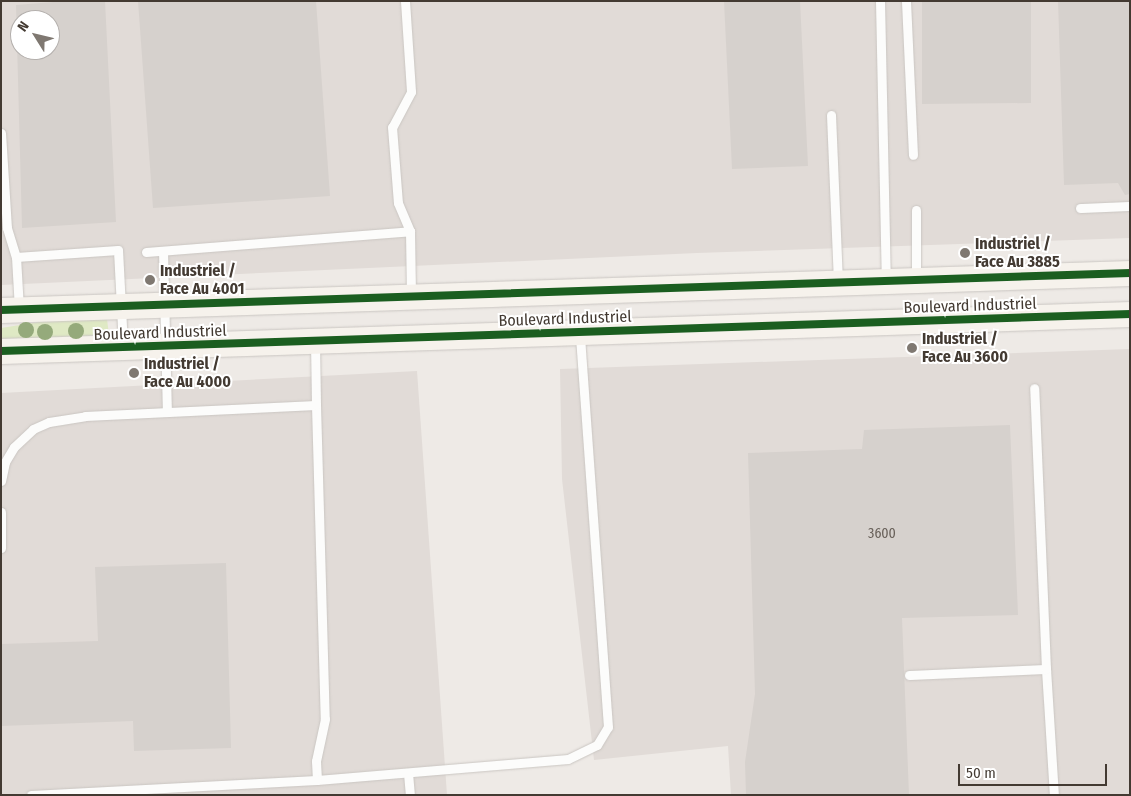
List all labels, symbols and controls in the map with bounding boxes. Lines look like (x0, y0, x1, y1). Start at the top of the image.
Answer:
north arrow (10, 10, 60, 60)
text: N (14, 18, 33, 35)
place label: Industriel / Face Au 3885 (975, 234, 1060, 272)
marker: Industriel / Face Au 3885 (959, 247, 971, 259)
place label: Industriel / Face Au 4001 (160, 261, 245, 299)
marker: Industriel / Face Au 4001 (144, 274, 156, 286)
street label: Boulevard Industriel (903, 294, 1037, 318)
street label: Boulevard Industriel (498, 307, 632, 331)
street label: Boulevard Industriel (93, 321, 227, 345)
place label: Industriel / Face Au 3600 (922, 329, 1008, 367)
marker: Industriel / Face Au 3600 (906, 342, 918, 354)
place label: Industriel / Face Au 4000 (144, 354, 231, 392)
marker: Industriel / Face Au 4000 (128, 367, 140, 379)
house number: 3600 (868, 526, 896, 542)
scale bar (961, 754, 1110, 786)
text: 50 m (966, 764, 996, 782)

